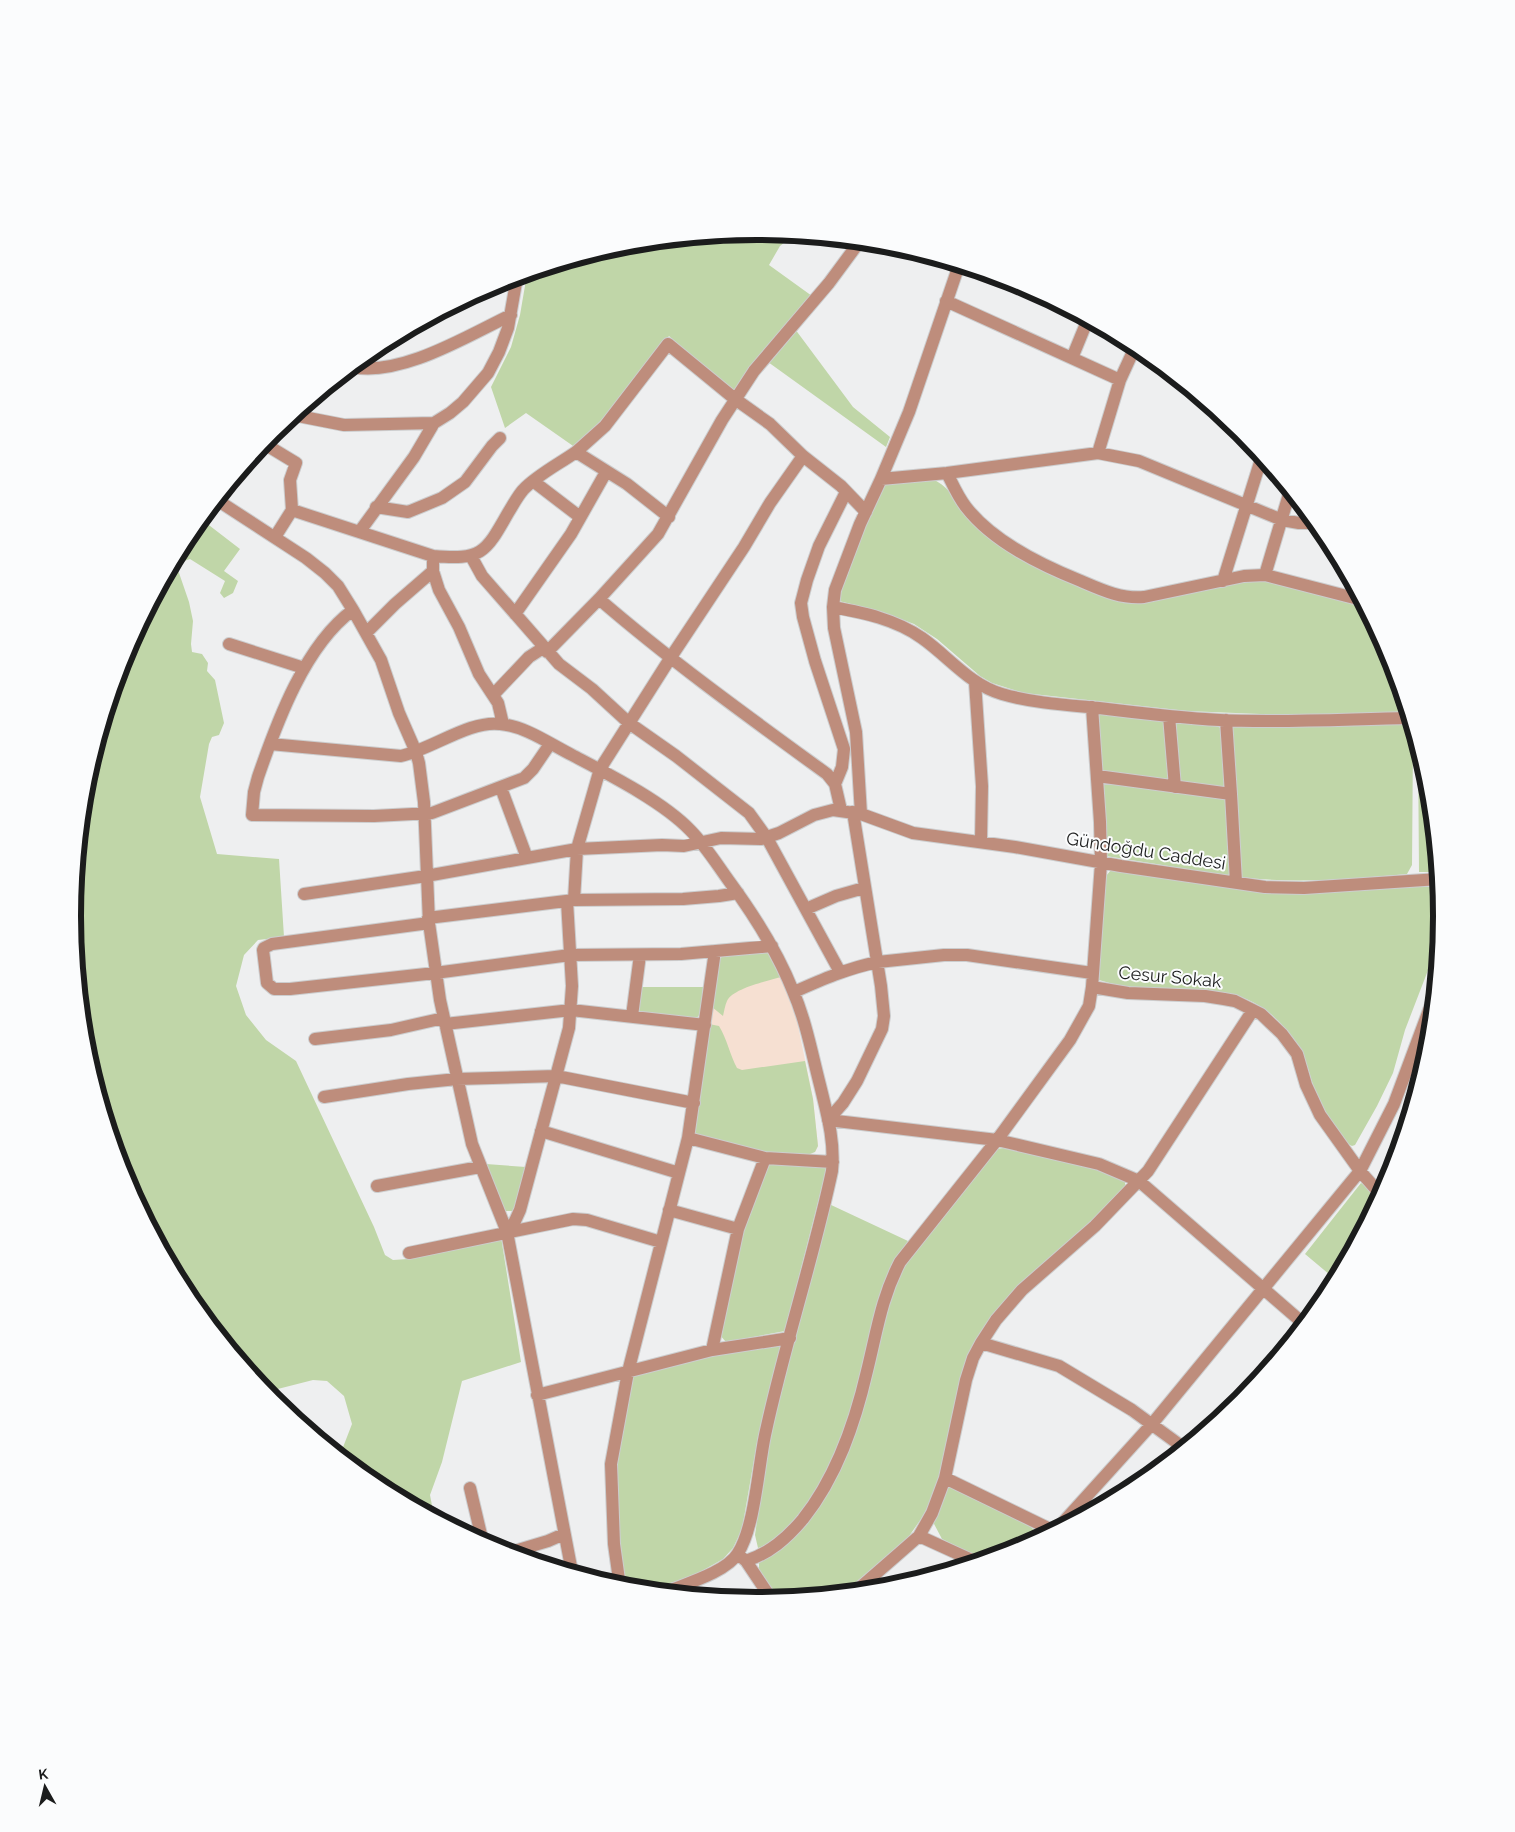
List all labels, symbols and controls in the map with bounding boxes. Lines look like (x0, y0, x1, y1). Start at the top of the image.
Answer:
street label: Gündoğdu Caddesi (1065, 828, 1227, 873)
street label: Cesur Sokak (1118, 962, 1223, 992)
north arrow (20, 1762, 70, 1812)
text: K (37, 1765, 50, 1783)

